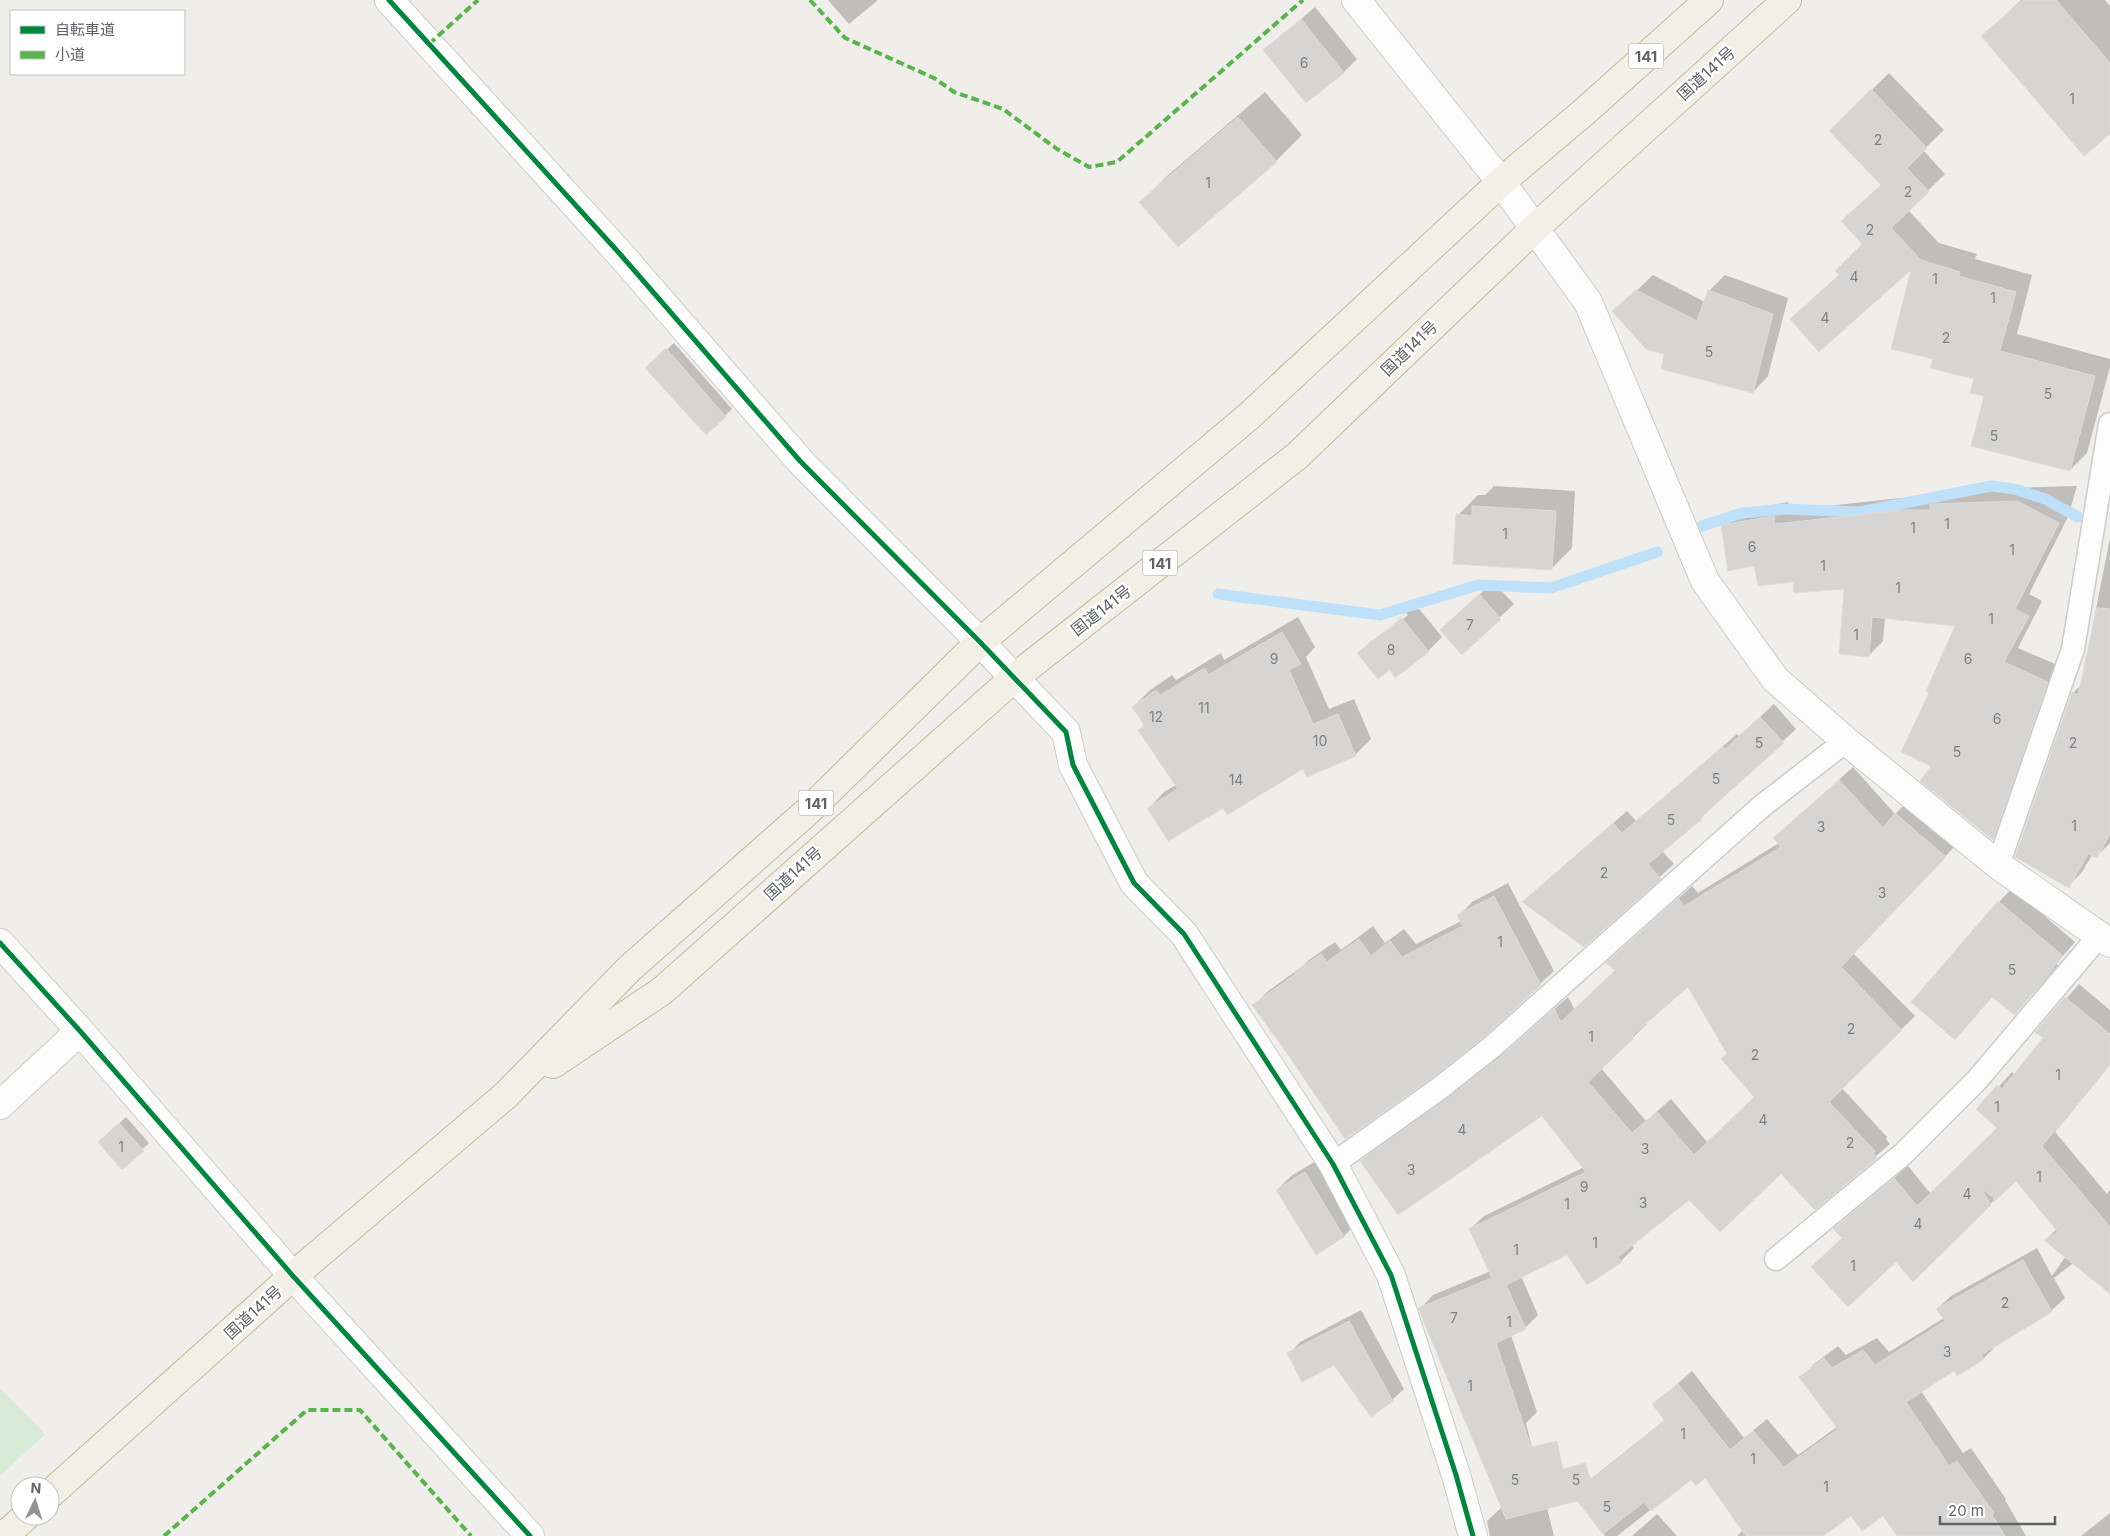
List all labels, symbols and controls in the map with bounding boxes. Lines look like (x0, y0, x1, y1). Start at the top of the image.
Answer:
legend (10, 10, 185, 75)
text: 自転車道 (55, 20, 115, 39)
street label: 国道141号 (1673, 42, 1739, 104)
road number: 141 (1628, 44, 1664, 68)
text: 小道 (55, 45, 85, 64)
house number: 6 (1300, 54, 1308, 71)
house number: 1 (2069, 90, 2075, 107)
house number: 2 (1874, 131, 1882, 148)
house number: 1 (1205, 174, 1211, 191)
house number: 2 (1904, 183, 1912, 200)
house number: 2 (1866, 221, 1874, 238)
house number: 4 (1849, 268, 1859, 285)
house number: 1 (1932, 270, 1938, 287)
house number: 1 (1990, 289, 1996, 306)
house number: 4 (1820, 309, 1830, 326)
street label: 国道141号 (1376, 316, 1442, 380)
house number: 2 (1942, 329, 1950, 346)
house number: 5 (1705, 343, 1713, 360)
house number: 5 (2044, 385, 2052, 402)
house number: 5 (1990, 427, 1998, 444)
house number: 1 (1944, 515, 1950, 532)
house number: 1 (1910, 519, 1916, 536)
house number: 1 (1502, 525, 1508, 542)
house number: 6 (1748, 538, 1756, 555)
house number: 1 (2009, 541, 2015, 558)
road number: 141 (1142, 550, 1178, 576)
house number: 1 (1820, 557, 1826, 574)
house number: 1 (1895, 579, 1901, 596)
street label: 国道141号 (1067, 580, 1135, 640)
house number: 1 (1988, 610, 1994, 627)
house number: 7 (1466, 616, 1474, 633)
house number: 1 (1853, 626, 1859, 643)
house number: 8 (1387, 641, 1395, 658)
house number: 9 (1270, 650, 1278, 667)
house number: 6 (1964, 650, 1972, 667)
house number: 11 (1198, 699, 1210, 716)
house number: 12 (1149, 708, 1163, 725)
house number: 6 (1993, 710, 2001, 727)
house number: 10 (1313, 732, 1327, 749)
house number: 5 (1755, 734, 1763, 751)
house number: 2 (2069, 734, 2077, 751)
house number: 5 (1953, 743, 1961, 760)
house number: 5 (1712, 770, 1720, 787)
house number: 14 (1229, 771, 1243, 788)
road number: 141 (798, 790, 834, 816)
house number: 5 (1667, 811, 1675, 828)
house number: 1 (2071, 817, 2077, 834)
house number: 3 (1817, 818, 1825, 835)
street label: 国道141号 (760, 842, 826, 904)
house number: 2 (1600, 864, 1608, 881)
house number: 3 (1878, 884, 1886, 901)
house number: 1 (1497, 933, 1503, 950)
house number: 5 (2008, 961, 2016, 978)
house number: 2 (1847, 1020, 1855, 1037)
house number: 1 (1588, 1028, 1594, 1045)
house number: 2 (1751, 1046, 1759, 1063)
house number: 1 (2055, 1066, 2061, 1083)
house number: 1 (1994, 1098, 2000, 1115)
house number: 4 (1758, 1111, 1768, 1128)
house number: 4 (1457, 1121, 1467, 1138)
house number: 2 (1846, 1134, 1854, 1151)
house number: 1 (118, 1138, 124, 1155)
house number: 3 (1641, 1140, 1649, 1157)
house number: 3 (1407, 1161, 1415, 1178)
house number: 1 (2036, 1168, 2042, 1185)
house number: 9 (1580, 1178, 1588, 1195)
house number: 4 (1962, 1185, 1972, 1202)
house number: 3 (1639, 1194, 1647, 1211)
house number: 1 (1564, 1195, 1570, 1212)
house number: 4 (1913, 1215, 1923, 1232)
house number: 1 (1592, 1234, 1598, 1251)
house number: 1 (1513, 1241, 1519, 1258)
house number: 1 (1850, 1257, 1856, 1274)
street label: 国道141号 (220, 1281, 286, 1343)
house number: 2 (2001, 1294, 2009, 1311)
house number: 7 (1450, 1309, 1458, 1326)
house number: 1 (1506, 1313, 1512, 1330)
house number: 3 (1943, 1343, 1951, 1360)
house number: 1 (1467, 1377, 1473, 1394)
house number: 1 (1680, 1425, 1686, 1442)
house number: 1 (1750, 1450, 1756, 1467)
house number: 5 (1511, 1471, 1519, 1488)
house number: 5 (1572, 1471, 1580, 1488)
north arrow (10, 1476, 60, 1526)
house number: 1 (1823, 1478, 1829, 1495)
text: N (30, 1479, 42, 1496)
scale bar (1940, 1494, 2055, 1526)
house number: 5 (1603, 1498, 1611, 1515)
text: 20 m (1948, 1501, 1984, 1520)

